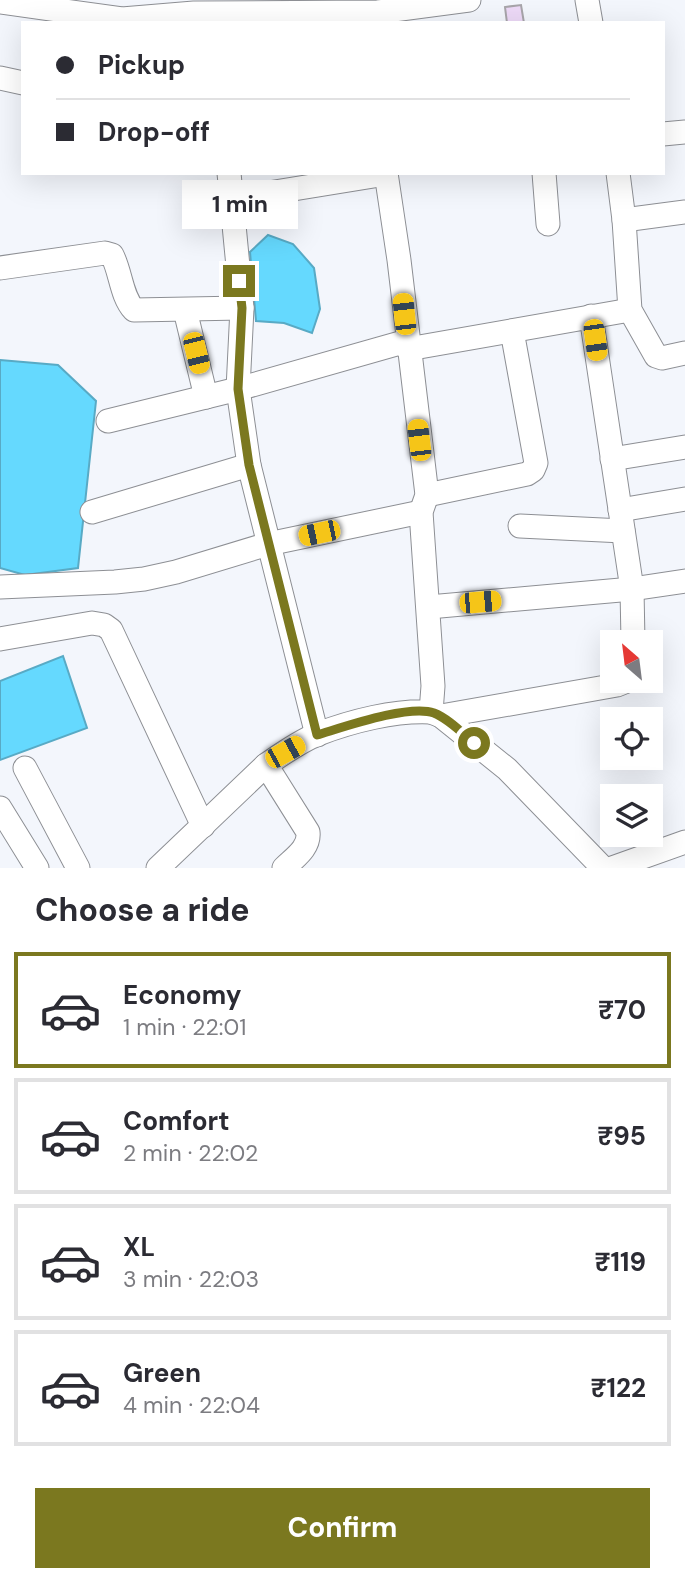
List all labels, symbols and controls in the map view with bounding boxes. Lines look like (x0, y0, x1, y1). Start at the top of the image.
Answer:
text: Pickup (98, 48, 185, 82)
text: Drop-off (98, 115, 210, 149)
callout: 1 min (181, 180, 297, 229)
text: 1 min (212, 189, 268, 219)
route end (223, 265, 255, 297)
car (392, 292, 417, 336)
car (582, 318, 609, 362)
car (181, 330, 212, 376)
car (407, 418, 432, 462)
car (297, 518, 342, 548)
car (459, 590, 502, 614)
north arrow (600, 630, 663, 693)
map controls (600, 630, 663, 847)
button: locate (600, 707, 663, 770)
route start (458, 727, 490, 759)
car (262, 733, 309, 771)
button: layers (600, 784, 663, 847)
text: Choose a ride (35, 889, 250, 931)
text: Economy (123, 978, 241, 1012)
icon: car (39, 979, 102, 1042)
text: ₹70 (598, 993, 646, 1027)
text: 1 min · 22:01 (123, 1012, 246, 1042)
text: Comfort (123, 1104, 229, 1138)
icon: car (39, 1105, 102, 1168)
text: ₹95 (597, 1119, 646, 1153)
text: 2 min · 22:02 (123, 1138, 258, 1168)
text: XL (123, 1230, 155, 1264)
icon: car (39, 1231, 102, 1294)
text: ₹119 (595, 1245, 646, 1279)
text: 3 min · 22:03 (123, 1264, 259, 1294)
text: Green (123, 1356, 201, 1390)
icon: car (39, 1357, 102, 1420)
text: ₹122 (591, 1371, 646, 1405)
text: 4 min · 22:04 (123, 1390, 260, 1420)
button: Confirm (35, 1488, 650, 1568)

